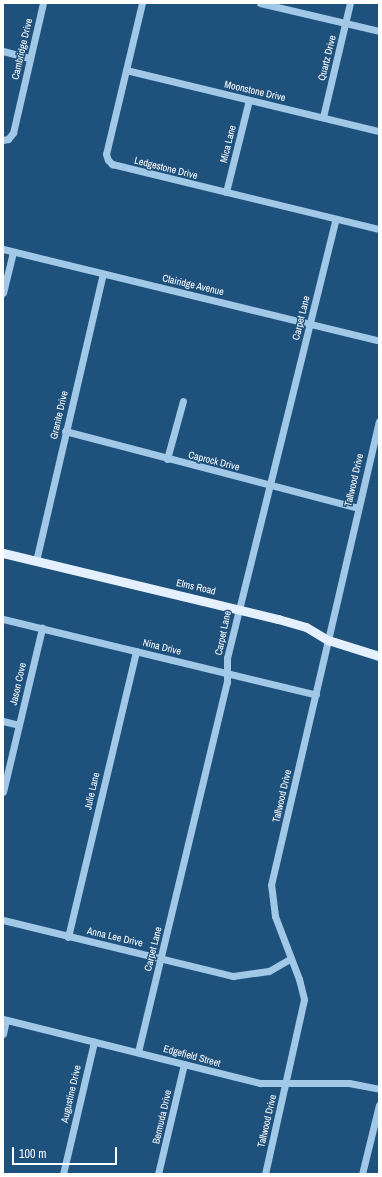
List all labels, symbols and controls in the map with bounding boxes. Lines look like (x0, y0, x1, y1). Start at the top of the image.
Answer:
street label: Cambridge Drive (9, 17, 35, 81)
street label: Quartz Drive (316, 34, 338, 82)
street label: Moonstone Drive (223, 78, 287, 104)
street label: Mica Lane (218, 124, 238, 164)
street label: Ledgestone Drive (133, 154, 199, 182)
street label: Clairidge Avenue (161, 272, 225, 298)
street label: Carpet Lane (290, 295, 312, 341)
street label: Granite Drive (48, 390, 70, 440)
street label: Caprock Drive (187, 449, 241, 473)
street label: Tallwood Drive (342, 452, 366, 508)
street label: Elms Road (175, 577, 217, 597)
street label: Carpet Lane (212, 610, 234, 656)
street label: Nina Drive (142, 636, 182, 658)
street label: Jason Cove (7, 662, 29, 706)
street label: Tallwood Drive (270, 768, 294, 824)
street label: Julie Lane (82, 771, 102, 811)
street label: Anna Lee Drive (86, 925, 144, 949)
street label: Carpet Lane (142, 926, 164, 972)
street label: Edgefield Street (162, 1043, 222, 1069)
street label: Augustine Drive (59, 1064, 83, 1124)
street label: Bermuda Drive (150, 1089, 174, 1145)
street label: Tallwood Drive (255, 1093, 279, 1149)
scale bar (14, 1139, 119, 1165)
text: 100 m (19, 1146, 46, 1162)

